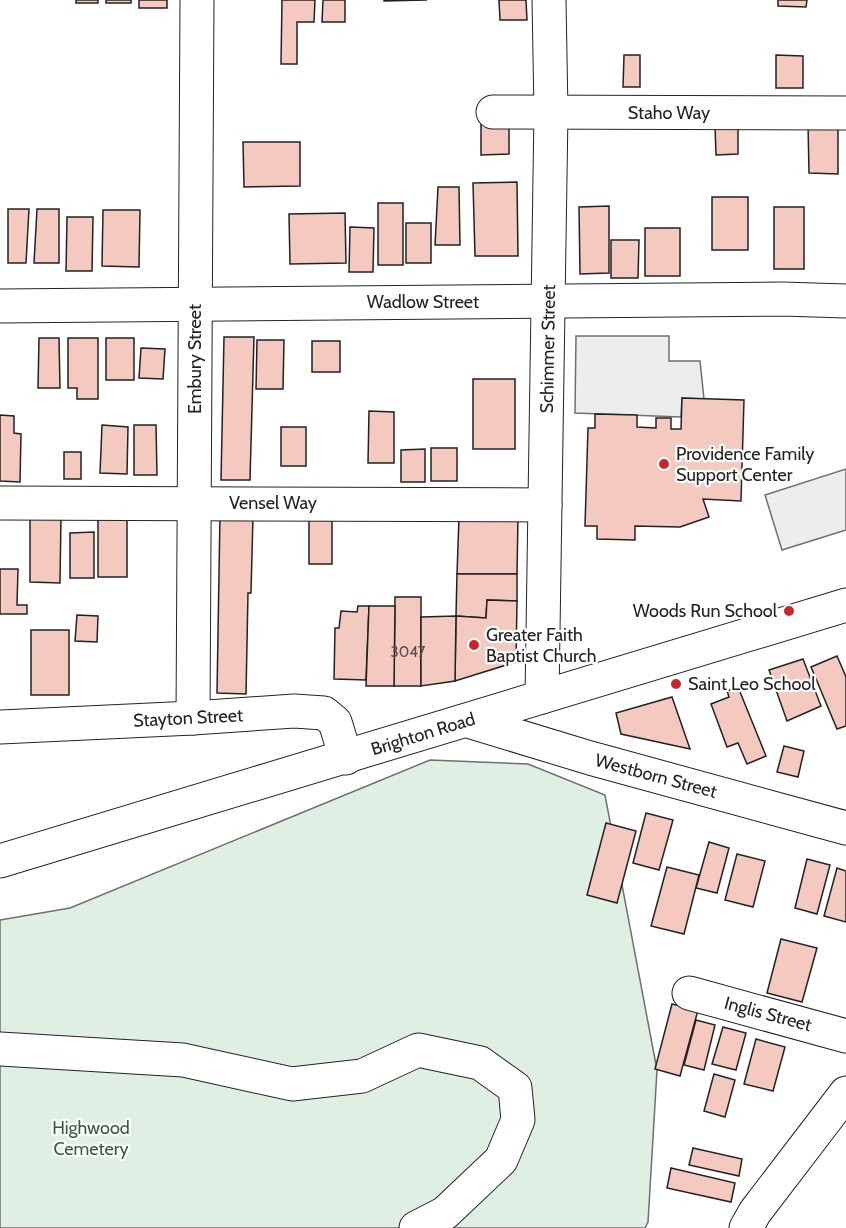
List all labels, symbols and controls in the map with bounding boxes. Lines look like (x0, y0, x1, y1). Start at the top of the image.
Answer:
street label: Staho Way (628, 102, 710, 124)
street label: Schimmer Street (536, 284, 560, 414)
street label: Wadlow Street (367, 291, 479, 313)
street label: Embury Street (184, 304, 206, 414)
place label: Providence Family Support Center (676, 443, 814, 486)
marker: Providence Family Support Center (657, 457, 671, 471)
street label: Vensel Way (229, 492, 317, 514)
place label: Woods Run School (633, 600, 778, 622)
marker: Woods Run School (782, 604, 796, 618)
place label: Greater Faith Baptist Church (486, 624, 596, 667)
marker: Greater Faith Baptist Church (467, 638, 481, 652)
house number: 3047 (391, 643, 426, 661)
place label: Saint Leo School (688, 673, 816, 695)
marker: Saint Leo School (669, 677, 683, 691)
street label: Stayton Street (133, 704, 243, 732)
street label: Brighton Road (368, 708, 478, 760)
street label: Westborn Street (593, 749, 719, 803)
street label: Inglis Street (722, 992, 814, 1036)
park label: Highwood Cemetery (52, 1117, 130, 1160)

